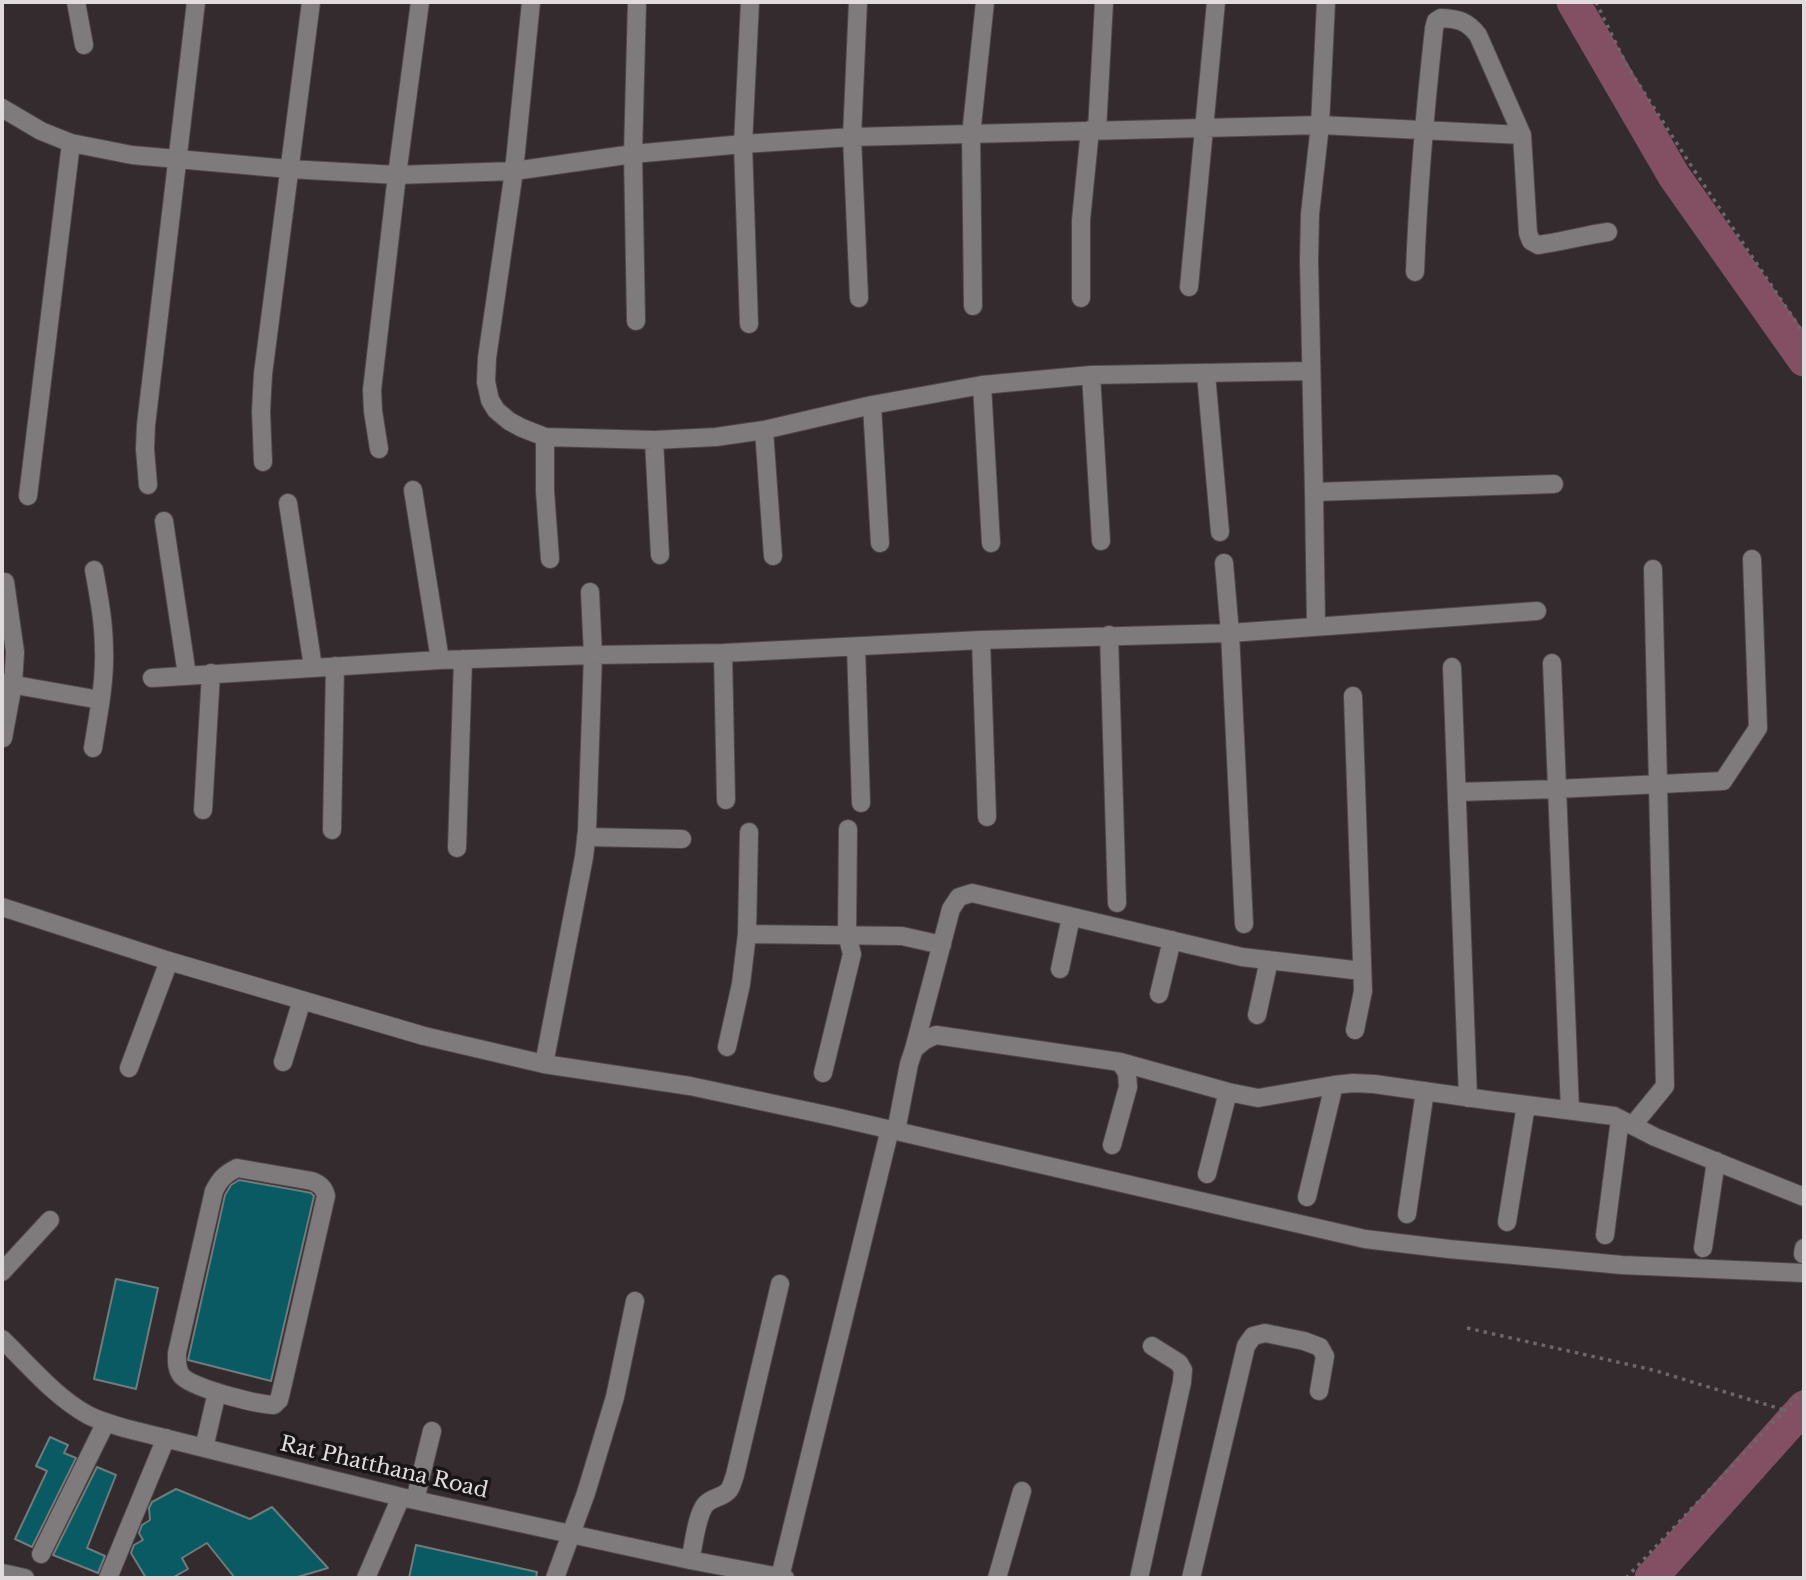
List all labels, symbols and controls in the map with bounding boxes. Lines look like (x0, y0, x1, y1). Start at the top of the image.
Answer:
street label: Rat Phatthana Road (278, 1432, 490, 1504)

